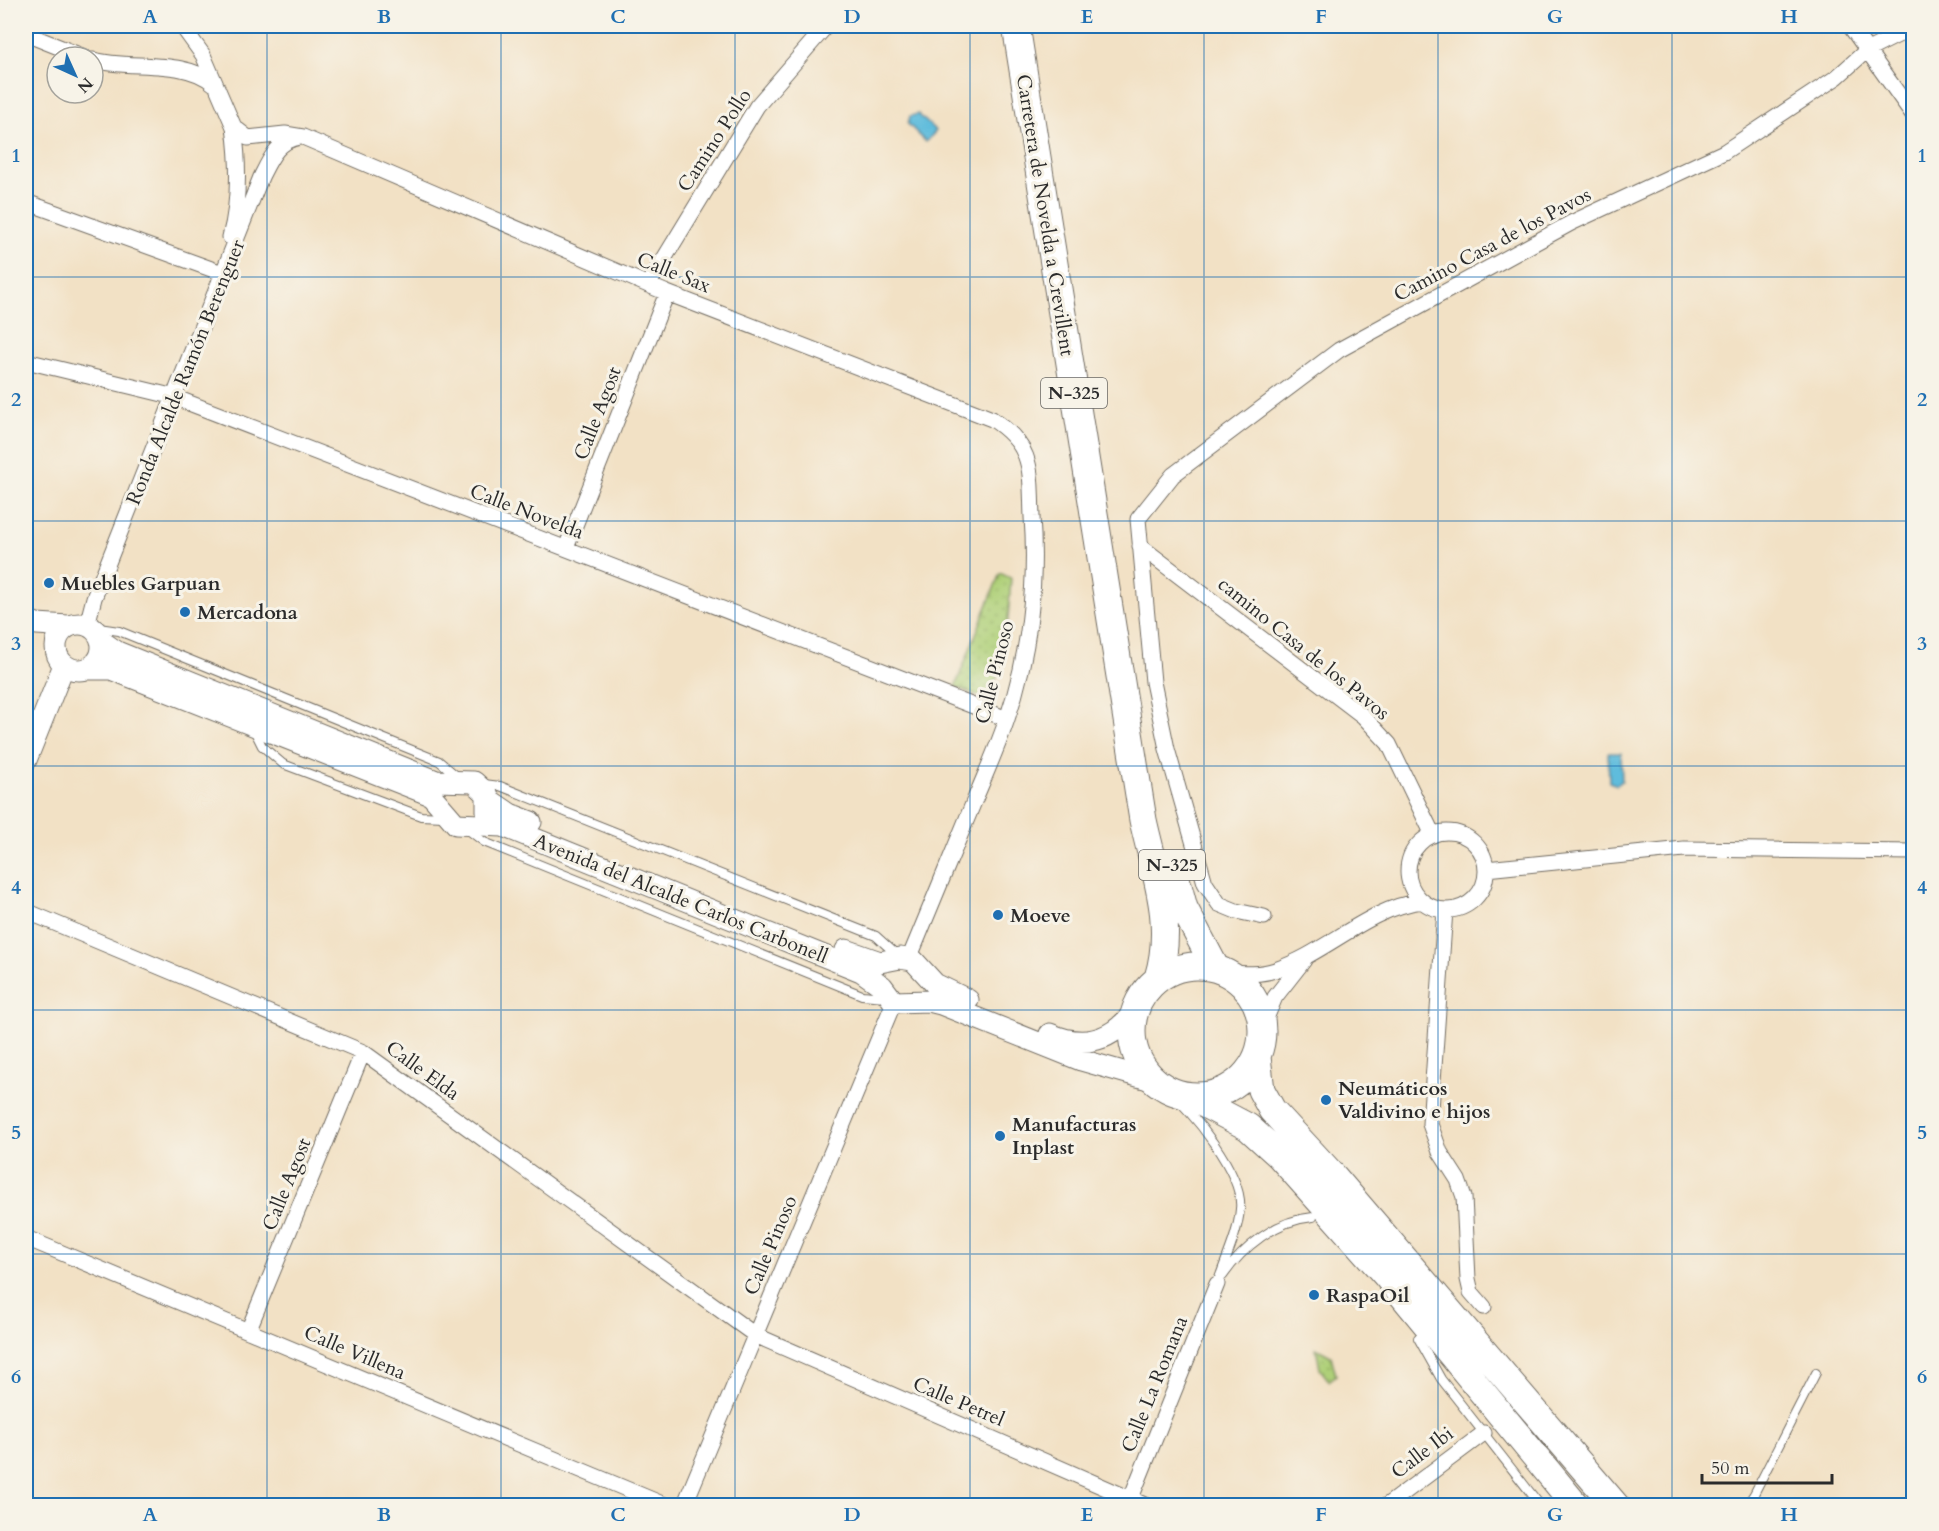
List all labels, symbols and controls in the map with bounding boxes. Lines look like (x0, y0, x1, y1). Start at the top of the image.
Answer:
text: A (142, 3, 158, 30)
text: B (377, 3, 391, 30)
text: C (610, 3, 626, 30)
text: D (843, 3, 861, 30)
text: E (1081, 3, 1093, 30)
text: F (1315, 3, 1327, 30)
text: G (1547, 3, 1563, 30)
text: H (1780, 3, 1798, 30)
north arrow (45, 45, 105, 105)
text: N (72, 72, 98, 98)
street label: Carretera de Novelda a Crevillent (1010, 72, 1081, 358)
street label: Camino Pollo (671, 83, 758, 197)
text: 1 (11, 142, 21, 169)
text: 1 (1917, 142, 1927, 169)
street label: Camino Casa de los Pavos (1389, 181, 1596, 308)
street label: Ronda Alcalde Ramón Berenguer (120, 235, 251, 509)
street label: Calle Sax (633, 245, 715, 299)
street label: Calle Agost (567, 362, 628, 464)
road number: N-325 (1041, 378, 1107, 408)
text: 2 (11, 386, 21, 413)
text: 2 (1917, 386, 1927, 413)
street label: Calle Novelda (466, 477, 588, 546)
place label: Muebles Garpuan (61, 570, 221, 597)
street label: camino Casa de los Pavos (1212, 571, 1395, 726)
marker: Muebles Garpuan (42, 576, 56, 590)
place label: Mercadona (197, 599, 298, 626)
marker: Mercadona (178, 605, 192, 619)
street label: Calle Pinoso (969, 617, 1020, 727)
text: 3 (11, 630, 21, 657)
text: 3 (1917, 630, 1927, 657)
street label: Avenida del Alcalde Carlos Carbonell (530, 827, 832, 970)
road number: N-325 (1139, 850, 1205, 880)
text: 4 (11, 874, 21, 901)
text: 4 (1917, 874, 1927, 901)
place label: Moeve (1010, 902, 1071, 929)
marker: Moeve (991, 908, 1005, 922)
street label: Calle Elda (380, 1034, 465, 1107)
place label: Neumáticos Valdivino e hijos (1338, 1075, 1490, 1125)
marker: Neumáticos Valdivino e hijos (1319, 1093, 1333, 1107)
place label: Manufacturas Inplast (1012, 1111, 1136, 1161)
text: 5 (11, 1119, 21, 1146)
text: 5 (1917, 1119, 1927, 1146)
marker: Manufacturas Inplast (993, 1129, 1007, 1143)
street label: Calle Agost (256, 1133, 318, 1235)
street label: Calle Pinoso (737, 1191, 804, 1299)
place label: RaspaOil (1326, 1282, 1410, 1309)
marker: RaspaOil (1307, 1288, 1321, 1302)
street label: Calle La Romana (1115, 1312, 1194, 1456)
street label: Calle Villena (300, 1319, 410, 1386)
text: 6 (11, 1363, 21, 1390)
text: 6 (1917, 1363, 1927, 1390)
street label: Calle Petrel (909, 1370, 1009, 1433)
street label: Calle Ibi (1386, 1420, 1459, 1485)
scale bar (1702, 1447, 1832, 1485)
text: 50 m (1711, 1456, 1750, 1481)
text: A (142, 1501, 158, 1528)
text: B (377, 1501, 391, 1528)
text: C (610, 1501, 626, 1528)
text: D (843, 1501, 861, 1528)
text: E (1081, 1501, 1093, 1528)
text: F (1315, 1501, 1327, 1528)
text: G (1547, 1501, 1563, 1528)
text: H (1780, 1501, 1798, 1528)

